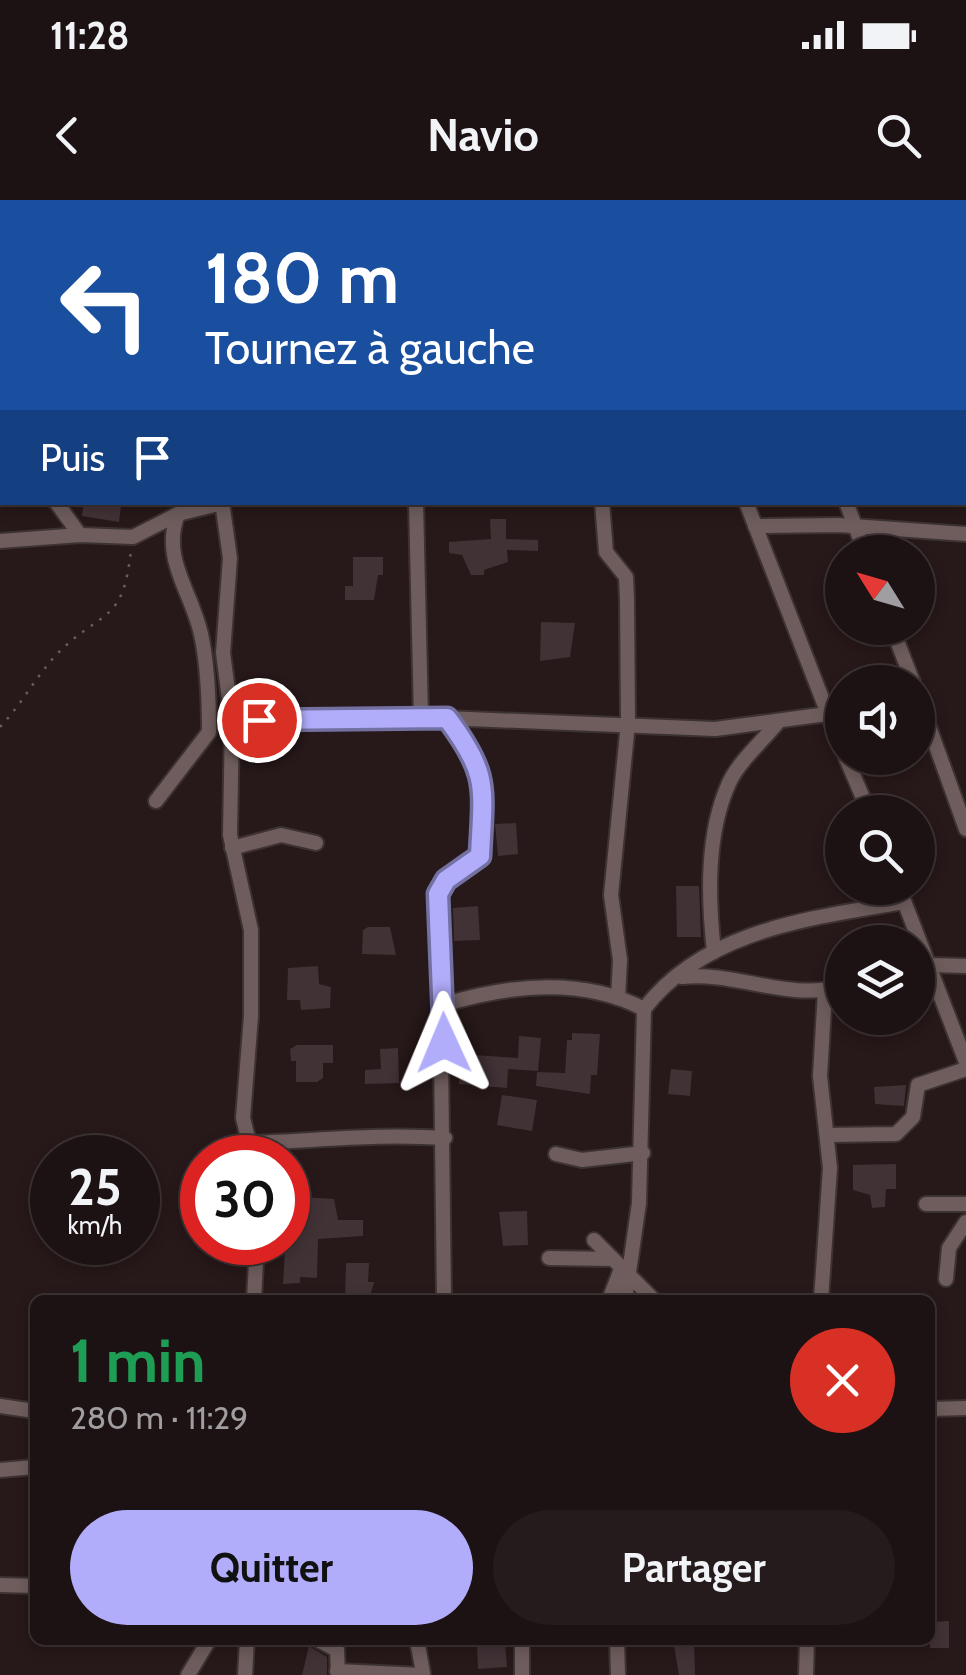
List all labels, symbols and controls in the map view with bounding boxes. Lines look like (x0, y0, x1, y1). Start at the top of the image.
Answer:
text: 11:28 (50, 12, 130, 59)
icon: back (40, 108, 95, 163)
text: Navio (427, 108, 539, 162)
icon: search (871, 108, 926, 163)
text: 180 m (205, 235, 399, 321)
icon: left (40, 240, 170, 370)
text: Tournez à gauche (205, 321, 535, 375)
icon: arrive (125, 430, 180, 485)
text: Puis (40, 434, 105, 481)
north arrow (825, 535, 935, 645)
map controls (825, 535, 935, 1035)
button: sound (825, 665, 935, 775)
pin (217, 678, 302, 763)
icon: arrive (232, 693, 287, 748)
button: search (825, 795, 935, 905)
button: layers (825, 925, 935, 1035)
position arrow (392, 991, 496, 1095)
speed limit sign: 30 (180, 1135, 310, 1265)
text: 25 (68, 1157, 122, 1218)
text: km/h (68, 1210, 122, 1240)
text: 1 min (70, 1324, 205, 1397)
button: close (790, 1328, 895, 1433)
text: 280 m · 11:29 (70, 1398, 248, 1437)
button: Quitter (70, 1510, 473, 1625)
button: Partager (493, 1510, 895, 1625)

